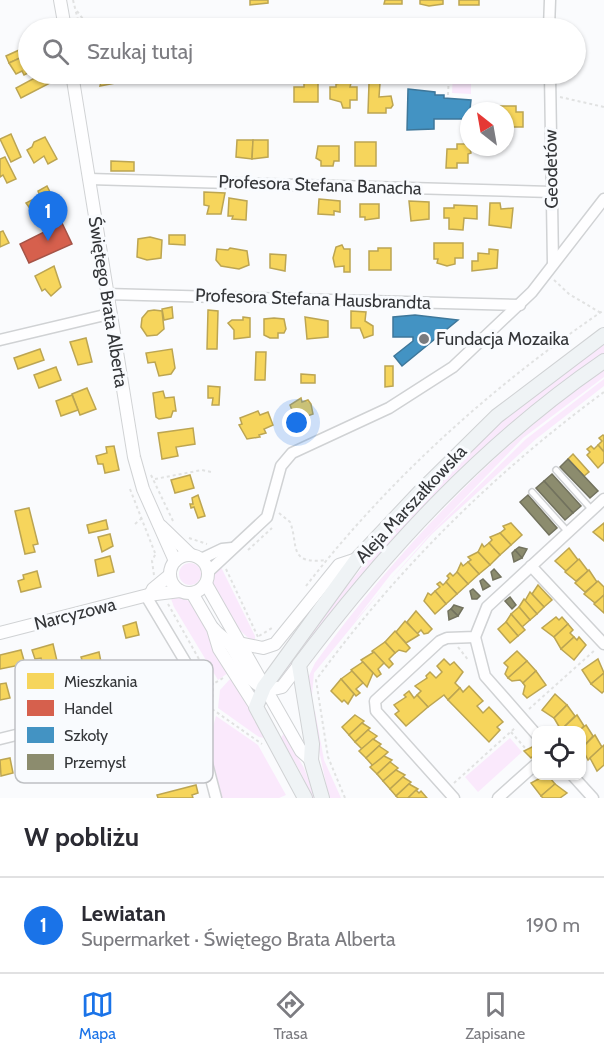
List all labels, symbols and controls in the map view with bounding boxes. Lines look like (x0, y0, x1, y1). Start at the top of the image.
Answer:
search box (18, 18, 586, 84)
icon: search (39, 35, 72, 68)
text: Szukaj tutaj (87, 38, 193, 65)
north arrow (460, 102, 514, 156)
street label: Geodetów (539, 129, 563, 209)
street label: Profesora Stefana Banacha (218, 170, 422, 200)
pin: 1 (28, 192, 68, 241)
street label: Świętego Brata Alberta (84, 215, 132, 389)
street label: Profesora Stefana Hausbrandta (195, 284, 432, 314)
place label: Fundacja Mozaika (436, 328, 570, 350)
marker: Fundacja Mozaika (417, 332, 431, 346)
your location (282, 408, 311, 437)
street label: Aleja Marszałkowska (351, 440, 471, 567)
street label: Narcyzowa (32, 593, 119, 635)
legend (15, 660, 213, 783)
text: Mieszkania (64, 672, 138, 691)
text: Handel (64, 699, 113, 718)
text: Szkoły (64, 726, 108, 745)
map controls (532, 726, 586, 780)
button: locate (532, 726, 586, 780)
text: Przemysł (64, 753, 126, 772)
text: W pobliżu (24, 821, 139, 853)
text: Lewiatan (81, 900, 166, 927)
text: 1 (40, 913, 47, 937)
text: 190 m (526, 913, 580, 937)
text: Supermarket · Świętego Brata Alberta (81, 927, 396, 951)
tab: Mapa (79, 988, 116, 1043)
tab: Trasa (274, 988, 308, 1043)
tab: Zapisane (465, 988, 525, 1043)

